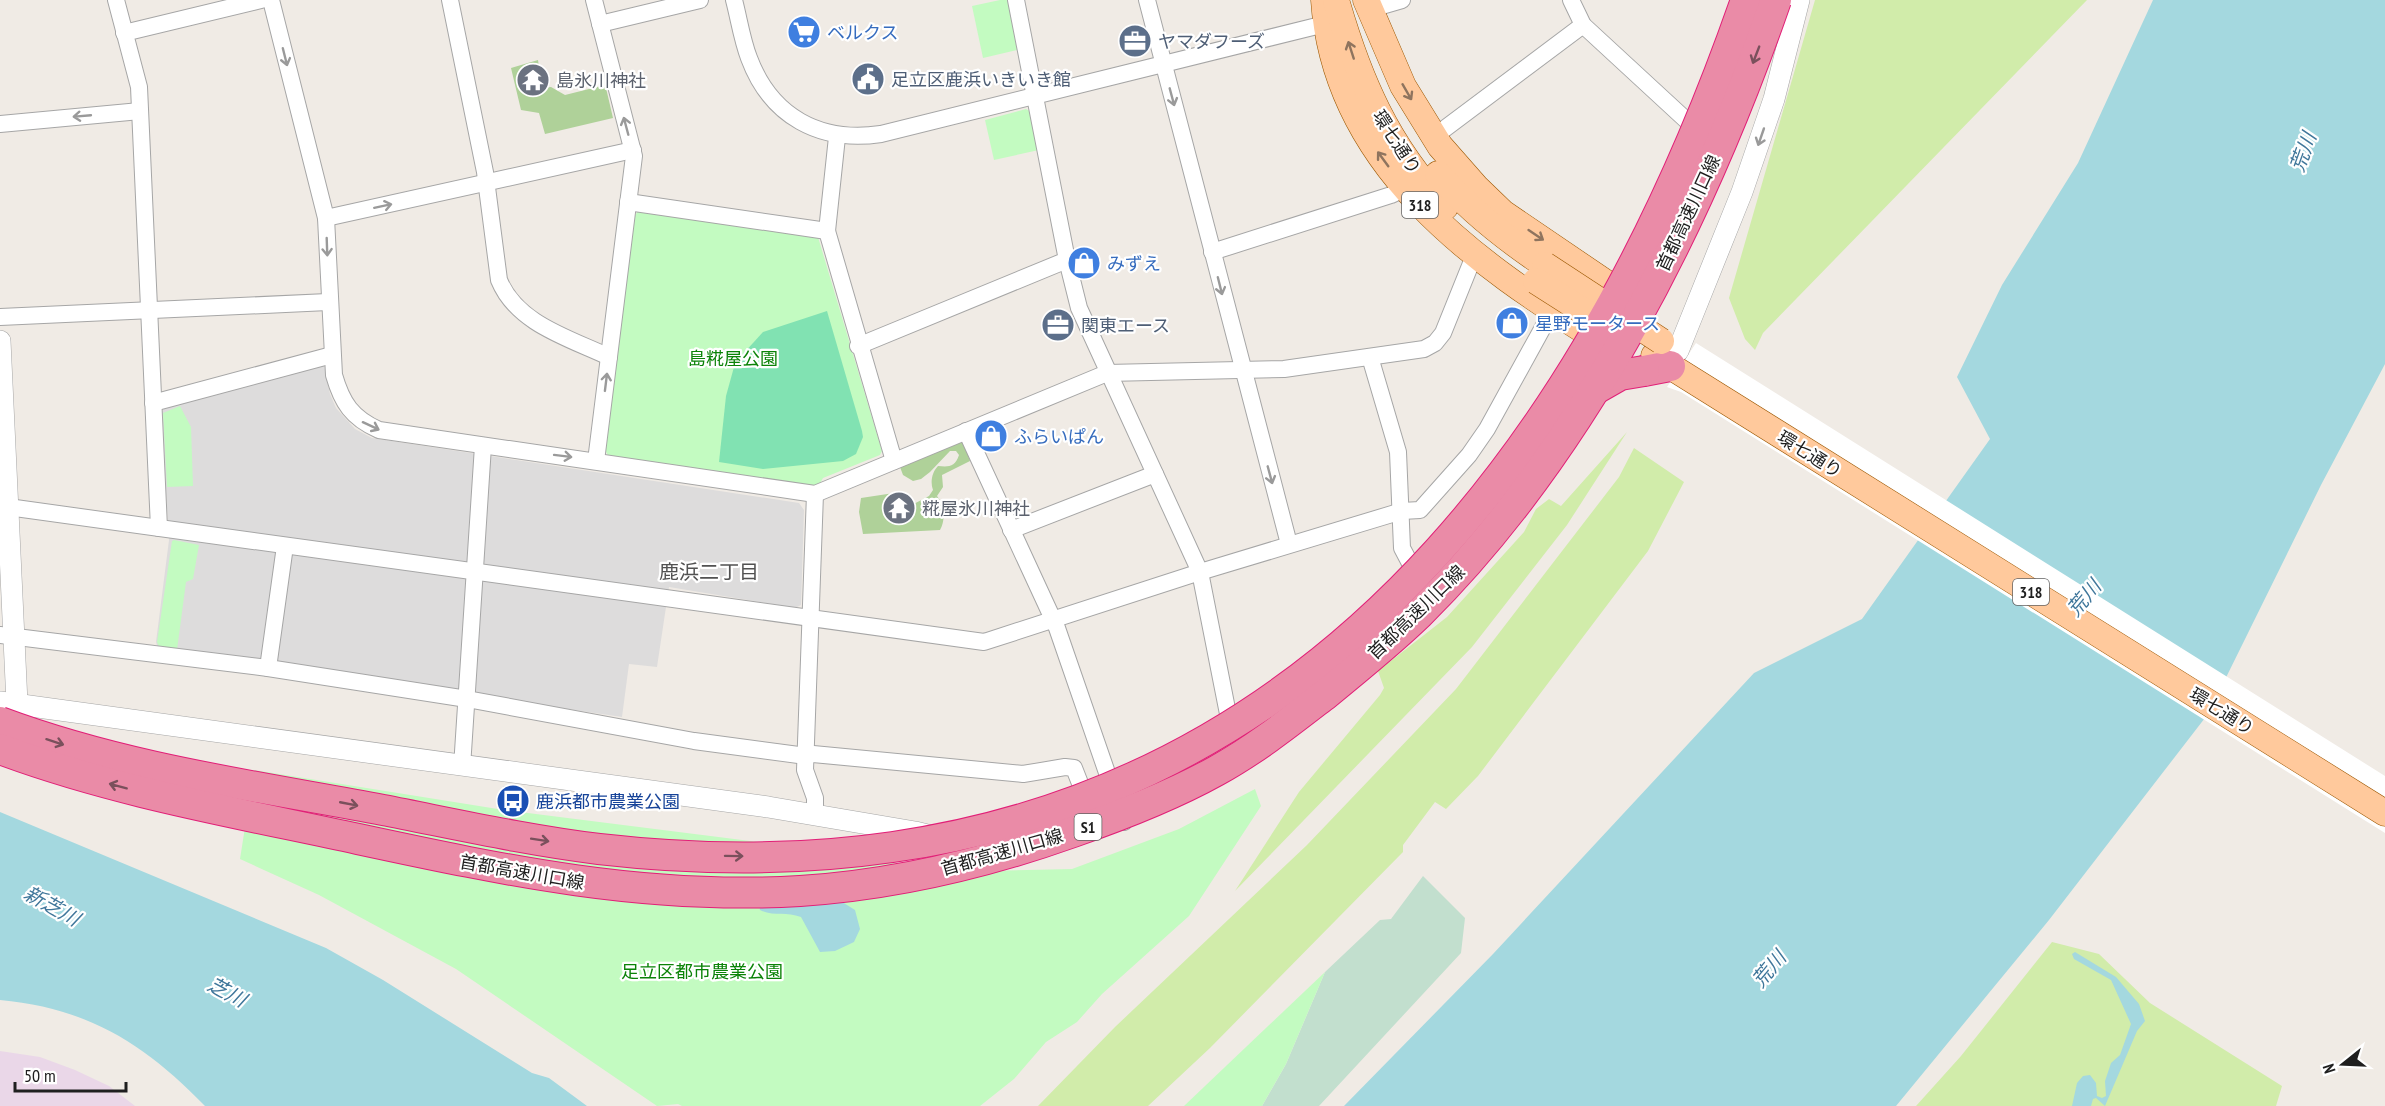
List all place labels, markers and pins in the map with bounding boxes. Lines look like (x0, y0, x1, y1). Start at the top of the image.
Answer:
supermarket icon: ベルクス (786, 14, 822, 50)
place label: ベルクス (827, 21, 898, 44)
office icon: ヤマダフーズ (1117, 23, 1153, 59)
place label: ヤマダフーズ (1158, 30, 1265, 53)
public building icon: 足立区鹿浜いきいき館 (850, 61, 886, 97)
temple icon: 島氷川神社 (515, 62, 551, 98)
place label: 足立区鹿浜いきいき館 (891, 68, 1071, 91)
place label: 島氷川神社 (556, 69, 646, 92)
shop icon: みずえ (1066, 245, 1102, 281)
place label: みずえ (1107, 252, 1161, 275)
shop icon: 星野モータース (1494, 305, 1530, 341)
office icon: 関東エース (1040, 307, 1076, 343)
place label: 星野モータース (1535, 312, 1660, 335)
place label: 関東エース (1081, 314, 1170, 337)
shop icon: ふらいぱん (973, 418, 1009, 454)
place label: ふらいぱん (1014, 425, 1104, 448)
temple icon: 糀屋氷川神社 (881, 490, 917, 526)
place label: 糀屋氷川神社 (922, 497, 1030, 520)
bus stop icon: 鹿浜都市農業公園 (495, 783, 531, 819)
place label: 鹿浜都市農業公園 (536, 790, 680, 813)

